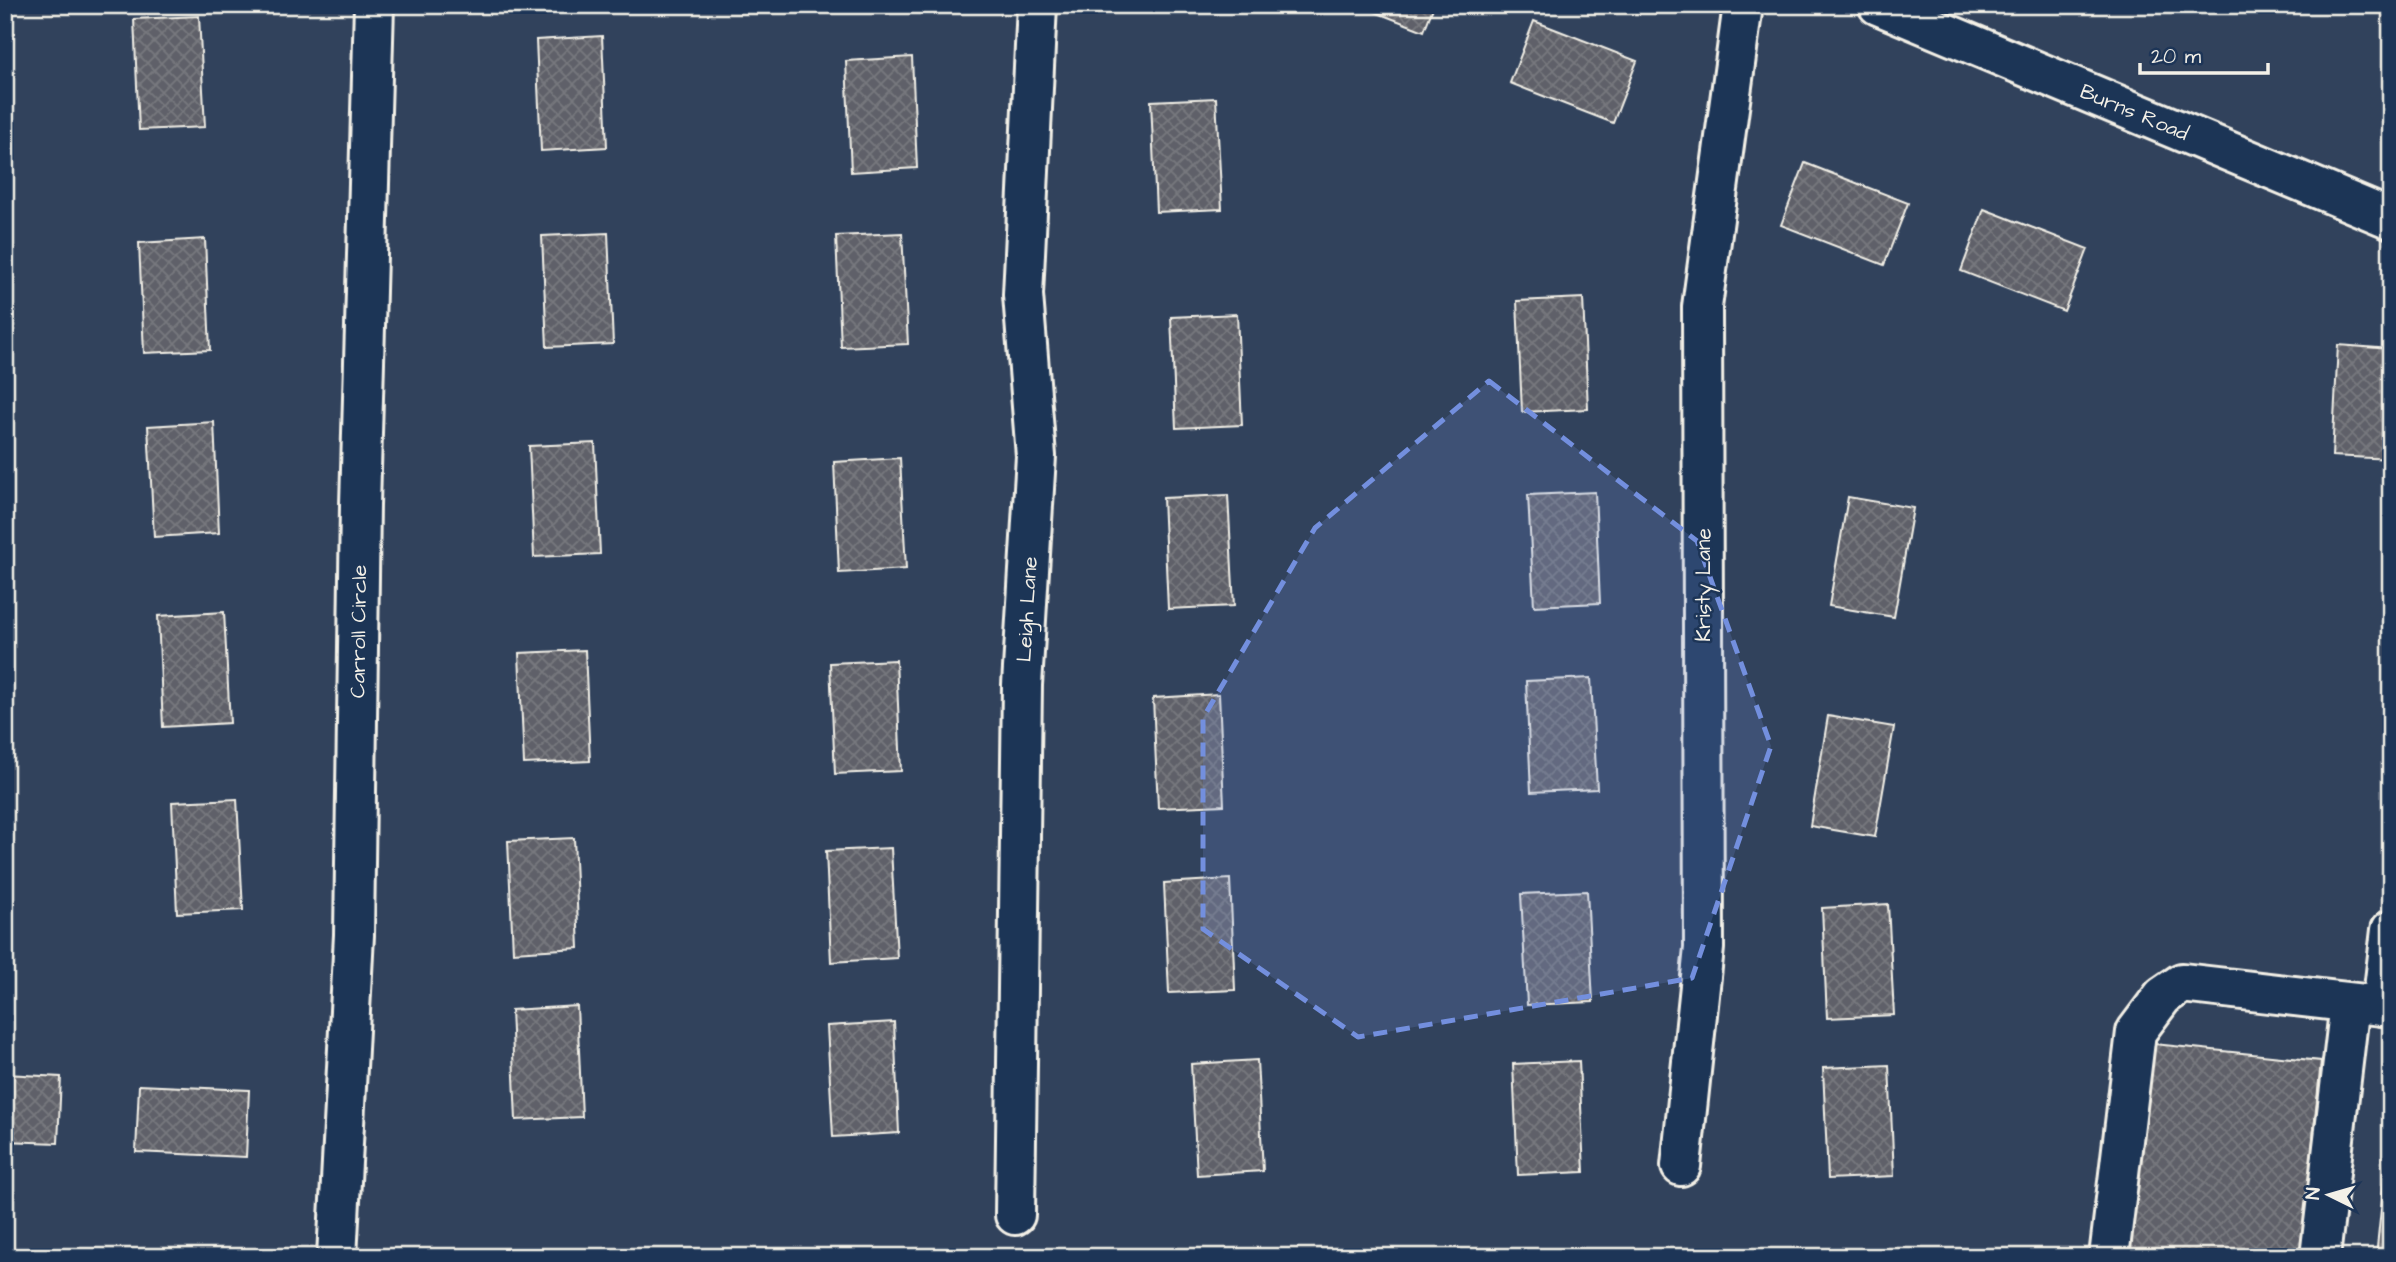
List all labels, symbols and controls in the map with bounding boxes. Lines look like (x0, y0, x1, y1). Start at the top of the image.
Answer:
scale bar (2140, 32, 2268, 76)
text: 20 m (2151, 42, 2202, 71)
street label: Burns Road (2076, 77, 2193, 148)
street label: Kristy Lane (1689, 528, 1720, 642)
street label: Leigh Lane (1009, 555, 1044, 663)
street label: Carroll Circle (343, 565, 374, 698)
north arrow (2294, 1160, 2364, 1230)
text: N (2300, 1186, 2328, 1201)

